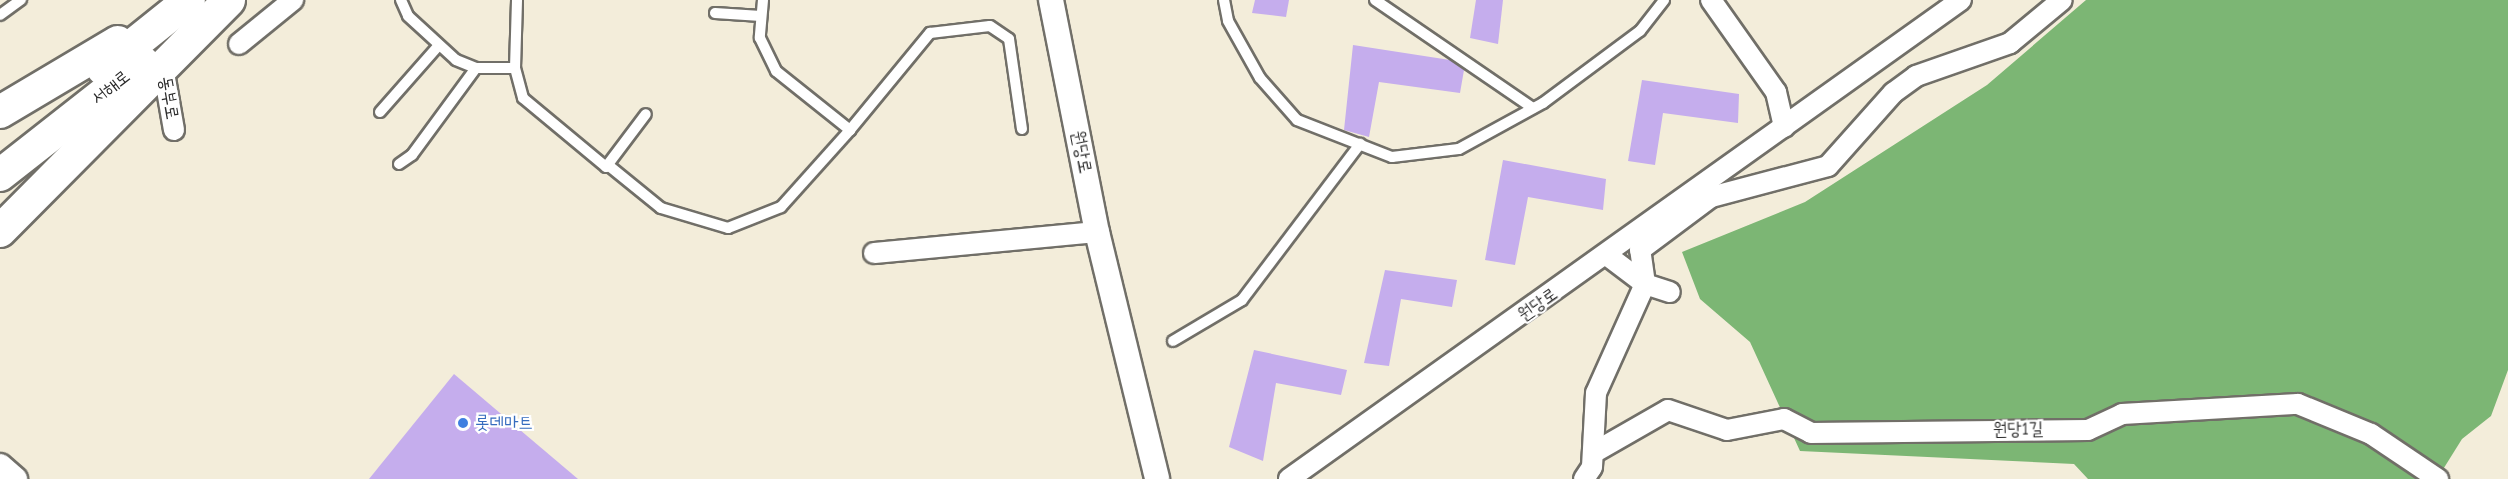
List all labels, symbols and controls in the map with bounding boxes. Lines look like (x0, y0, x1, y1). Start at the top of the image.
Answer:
street label: 서해로 (87, 66, 135, 110)
street label: 동부로 (154, 75, 182, 121)
street label: 원당로 (1066, 129, 1096, 175)
street label: 원당로 (1514, 284, 1562, 326)
place label: 롯데마트 (475, 412, 533, 434)
marker: 롯데마트 (456, 416, 470, 430)
street label: 원당1길 (1993, 419, 2043, 441)

